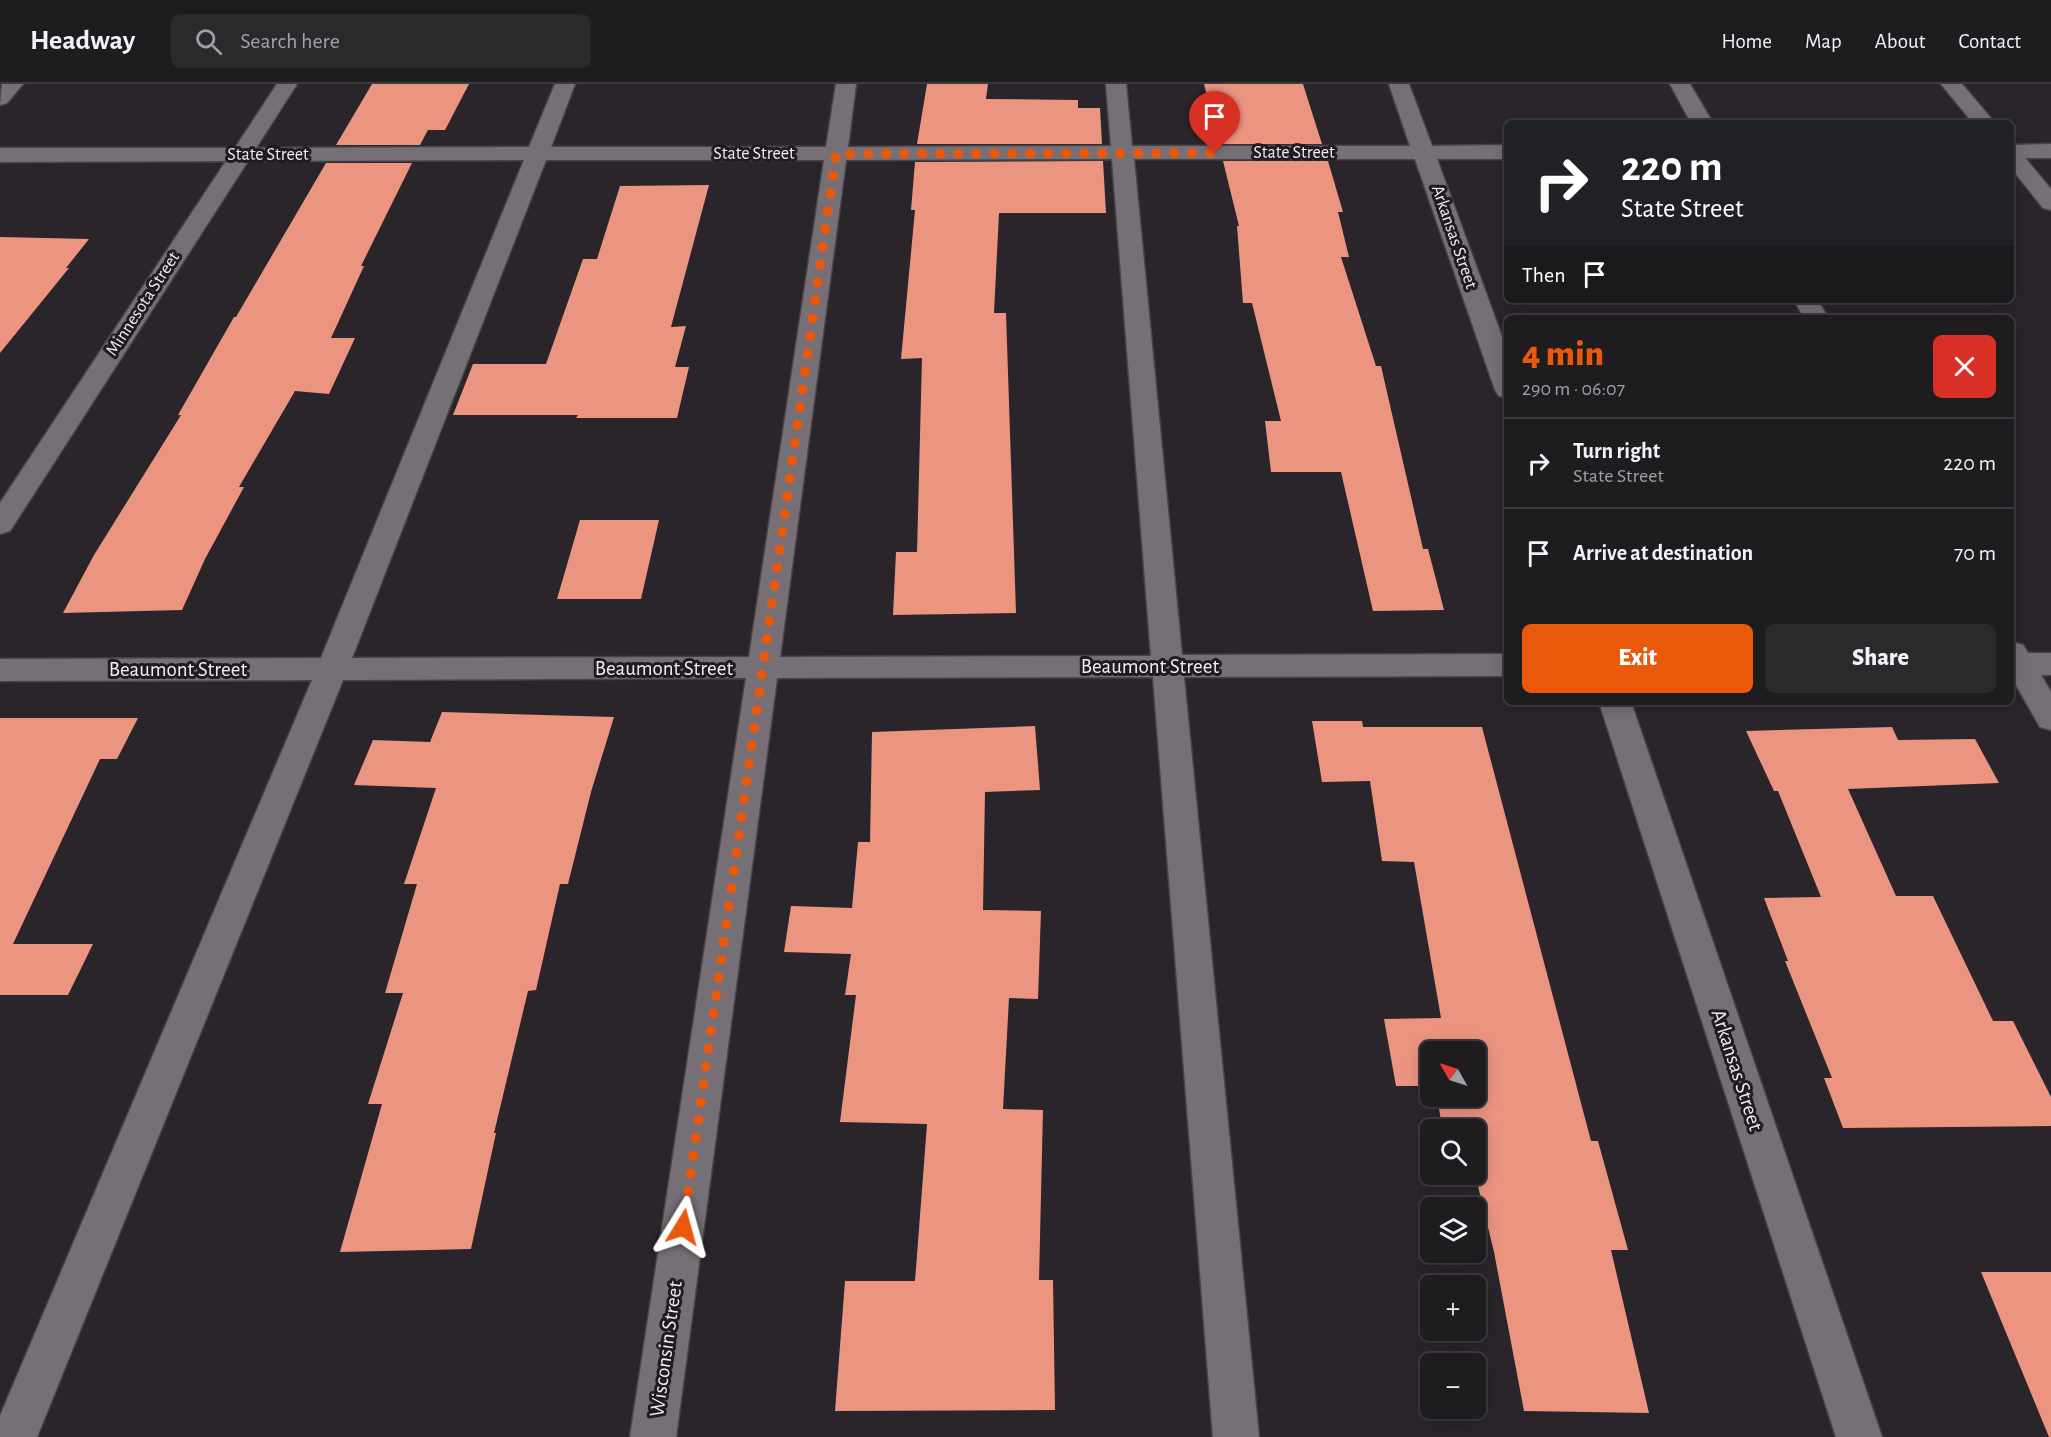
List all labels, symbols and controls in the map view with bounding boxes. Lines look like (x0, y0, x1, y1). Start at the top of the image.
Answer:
search box (171, 14, 591, 68)
icon: search (192, 25, 225, 58)
text: Headway (30, 27, 135, 55)
text: Search here (240, 30, 340, 52)
text: Home (1721, 31, 1772, 52)
text: Map (1805, 31, 1842, 52)
text: About (1875, 31, 1925, 52)
text: Contact (1958, 31, 2021, 52)
pin (1189, 91, 1240, 153)
icon: arrive (1198, 100, 1231, 133)
street label: State Street (1253, 144, 1335, 162)
icon: right (1522, 144, 1600, 222)
street label: State Street (713, 145, 795, 163)
street label: State Street (227, 146, 309, 164)
text: 220 m (1621, 146, 1723, 188)
street label: Arkansas Street (1428, 183, 1480, 291)
text: State Street (1621, 195, 1744, 222)
street label: Minnesota Street (103, 249, 183, 359)
icon: arrive (1578, 258, 1611, 291)
text: Then (1522, 264, 1566, 286)
button: close (1933, 335, 1996, 398)
text: 4 min (1522, 336, 1604, 372)
text: 290 m · 06:07 (1522, 379, 1625, 399)
text: Turn right (1573, 440, 1660, 462)
icon: right (1522, 447, 1555, 480)
text: 220 m (1943, 452, 1996, 474)
text: State Street (1573, 466, 1664, 486)
icon: arrive (1522, 537, 1555, 570)
text: Arrive at destination (1573, 542, 1753, 564)
text: 70 m (1954, 542, 1996, 564)
button: Exit (1522, 624, 1753, 693)
button: Share (1765, 624, 1996, 693)
street label: Beaumont Street (1081, 656, 1219, 677)
street label: Beaumont Street (595, 658, 733, 679)
street label: Beaumont Street (109, 659, 247, 680)
street label: Arkansas Street (1707, 1007, 1767, 1134)
north arrow (1420, 1041, 1486, 1107)
map controls (1420, 1041, 1486, 1419)
button: search (1420, 1119, 1486, 1185)
position arrow (651, 1195, 715, 1259)
button: layers (1420, 1197, 1486, 1263)
button: + (1420, 1275, 1486, 1341)
street label: Wisconsin Street (646, 1279, 686, 1418)
button: − (1420, 1353, 1486, 1419)

